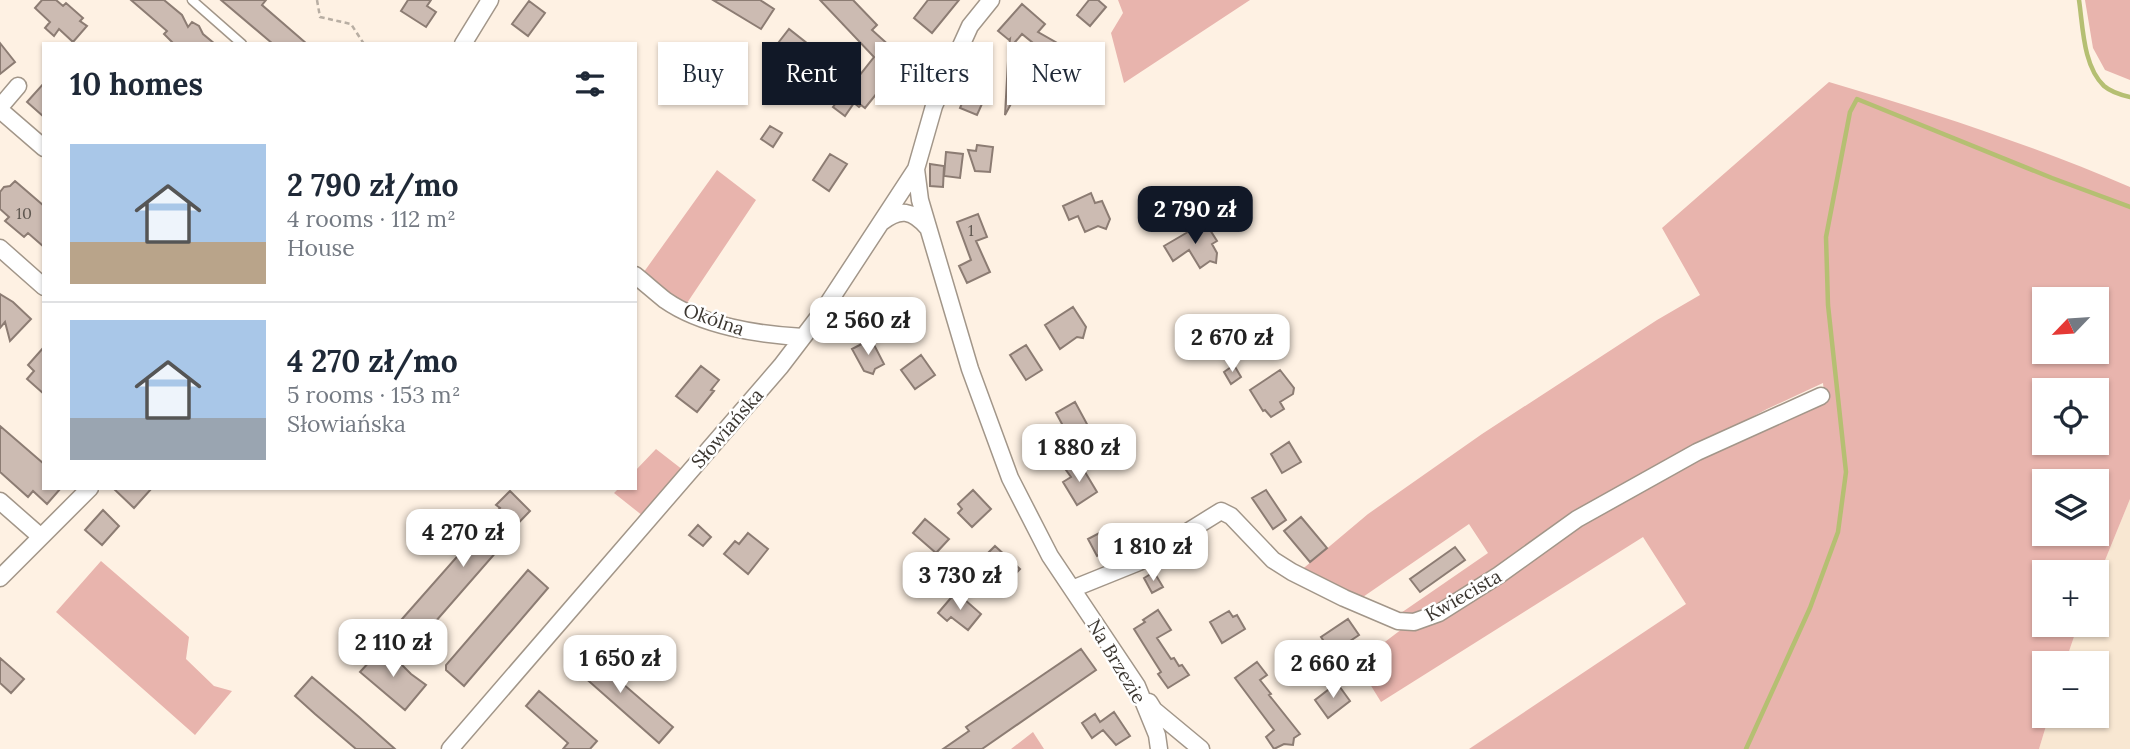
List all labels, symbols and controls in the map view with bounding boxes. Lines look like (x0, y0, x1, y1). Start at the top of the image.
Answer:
chip: Buy (658, 42, 748, 105)
chip: Rent (762, 42, 861, 105)
chip: Filters (875, 42, 993, 105)
chip: New (1007, 42, 1105, 105)
text: 10 homes (70, 65, 203, 103)
icon: filters (571, 65, 609, 103)
text: 2 790 zł/mo (287, 166, 459, 204)
icon: home (126, 172, 210, 256)
pin: 2 790 zł (1123, 187, 1267, 246)
text: 2 790 zł (1154, 194, 1236, 223)
house number: 10 (16, 203, 32, 223)
text: 4 rooms · 112 m² (287, 204, 456, 233)
house number: 1 (968, 220, 974, 240)
text: House (287, 233, 355, 262)
north arrow (2032, 287, 2109, 364)
map controls (2032, 287, 2109, 728)
street label: Okólna (680, 297, 748, 341)
pin: 2 560 zł (796, 298, 940, 357)
text: 2 560 zł (826, 305, 910, 334)
pin: 2 670 zł (1160, 314, 1304, 374)
text: 2 670 zł (1191, 322, 1273, 351)
text: 4 270 zł/mo (287, 342, 458, 380)
icon: home (126, 348, 210, 432)
button: locate (2032, 378, 2109, 455)
text: 5 rooms · 153 m² (287, 380, 461, 409)
street label: Słowiańska (686, 383, 768, 473)
text: Słowiańska (287, 409, 406, 438)
pin: 1 880 zł (1007, 424, 1151, 484)
text: 1 880 zł (1038, 432, 1120, 461)
button: layers (2032, 469, 2109, 546)
pin: 4 270 zł (391, 510, 535, 569)
text: 4 270 zł (422, 517, 504, 546)
pin: 1 810 zł (1081, 524, 1225, 583)
text: 1 810 zł (1114, 531, 1192, 560)
pin: 3 730 zł (888, 552, 1032, 612)
text: 3 730 zł (919, 560, 1001, 589)
button: + (2032, 560, 2109, 637)
street label: Kwiecista (1421, 563, 1506, 626)
street label: Na Brzezie (1082, 614, 1152, 708)
pin: 2 110 zł (321, 620, 465, 679)
text: 2 110 zł (354, 627, 432, 656)
pin: 1 650 zł (548, 636, 692, 695)
pin: 2 660 zł (1261, 640, 1405, 700)
text: 1 650 zł (579, 643, 661, 672)
text: 2 660 zł (1291, 648, 1375, 677)
button: − (2032, 651, 2109, 728)

